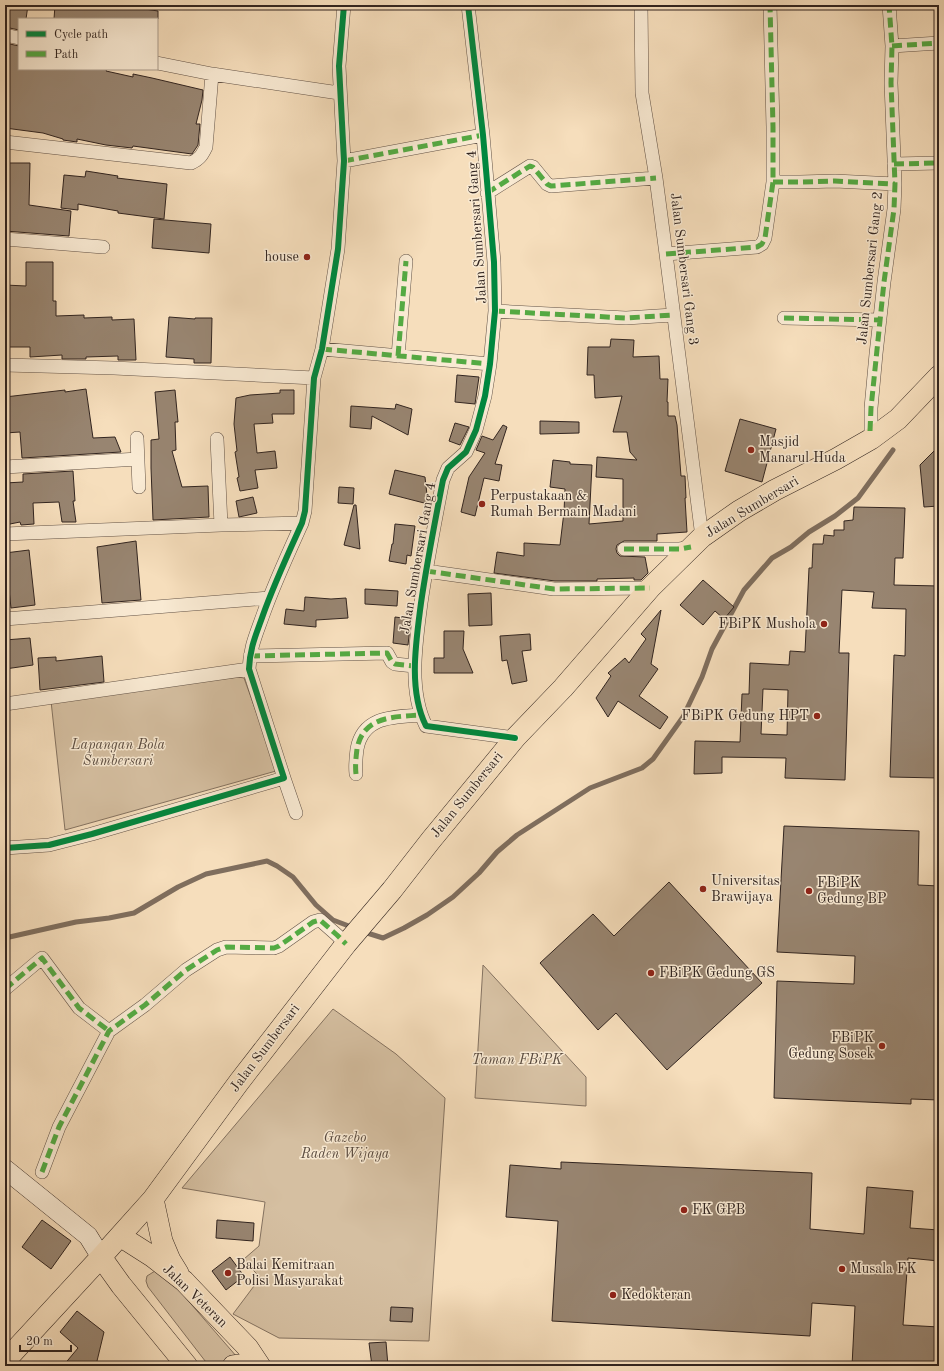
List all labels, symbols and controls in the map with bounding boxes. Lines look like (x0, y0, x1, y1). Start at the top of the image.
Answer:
legend (18, 18, 158, 70)
text: Cycle path (54, 29, 109, 41)
text: Path (54, 49, 79, 61)
street label: Jalan Sumbersari Gang 4 (465, 150, 489, 304)
street label: Jalan Sumbersari Gang 2 (855, 191, 885, 345)
street label: Jalan Sumbersari Gang 3 (668, 192, 700, 346)
place label: house (264, 250, 299, 264)
marker: house (302, 252, 312, 262)
place label: Masjid Manarul Huda (759, 435, 846, 465)
marker: Masjid Manarul Huda (746, 445, 756, 455)
street label: Jalan Sumbersari (703, 474, 801, 540)
street label: Jalan Sumbersari Gang 4 (398, 481, 438, 635)
place label: Perpustakaan & Rumah Bermain Madani (490, 489, 637, 519)
marker: Perpustakaan & Rumah Bermain Madani (477, 499, 487, 509)
place label: FBiPK Mushola (719, 617, 816, 631)
marker: FBiPK Mushola (819, 619, 829, 629)
place label: FBiPK Gedung HPT (681, 709, 809, 723)
marker: FBiPK Gedung HPT (812, 711, 822, 721)
park label: Lapangan Bola Sumbersari (70, 738, 165, 768)
street label: Jalan Sumbersari (428, 749, 506, 841)
place label: Universitas Brawijaya (711, 874, 780, 904)
place label: FBiPK Gedung BP (817, 876, 887, 906)
marker: Universitas Brawijaya (698, 884, 708, 894)
marker: FBiPK Gedung BP (804, 886, 814, 896)
place label: FBiPK Gedung GS (659, 966, 775, 980)
marker: FBiPK Gedung GS (646, 968, 656, 978)
street label: Jalan Sumbersari (228, 1001, 303, 1094)
place label: FBiPK Gedung Sosek (788, 1031, 874, 1061)
marker: FBiPK Gedung Sosek (877, 1041, 887, 1051)
park label: Taman FBiPK (472, 1053, 564, 1067)
park label: Gazebo Raden Wijaya (300, 1131, 390, 1162)
place label: FK GPB (692, 1203, 745, 1217)
marker: FK GPB (679, 1205, 689, 1215)
place label: Balai Kemitraan Polisi Masyarakat (236, 1258, 344, 1288)
street label: Jalan Veteran (160, 1262, 230, 1331)
place label: Musala FK (850, 1262, 917, 1276)
marker: Musala FK (837, 1264, 847, 1274)
marker: Balai Kemitraan Polisi Masyarakat (223, 1268, 233, 1278)
place label: Kedokteran (621, 1288, 692, 1302)
marker: Kedokteran (608, 1290, 618, 1300)
scale bar (20, 1327, 71, 1353)
text: 20 m (26, 1336, 53, 1348)

